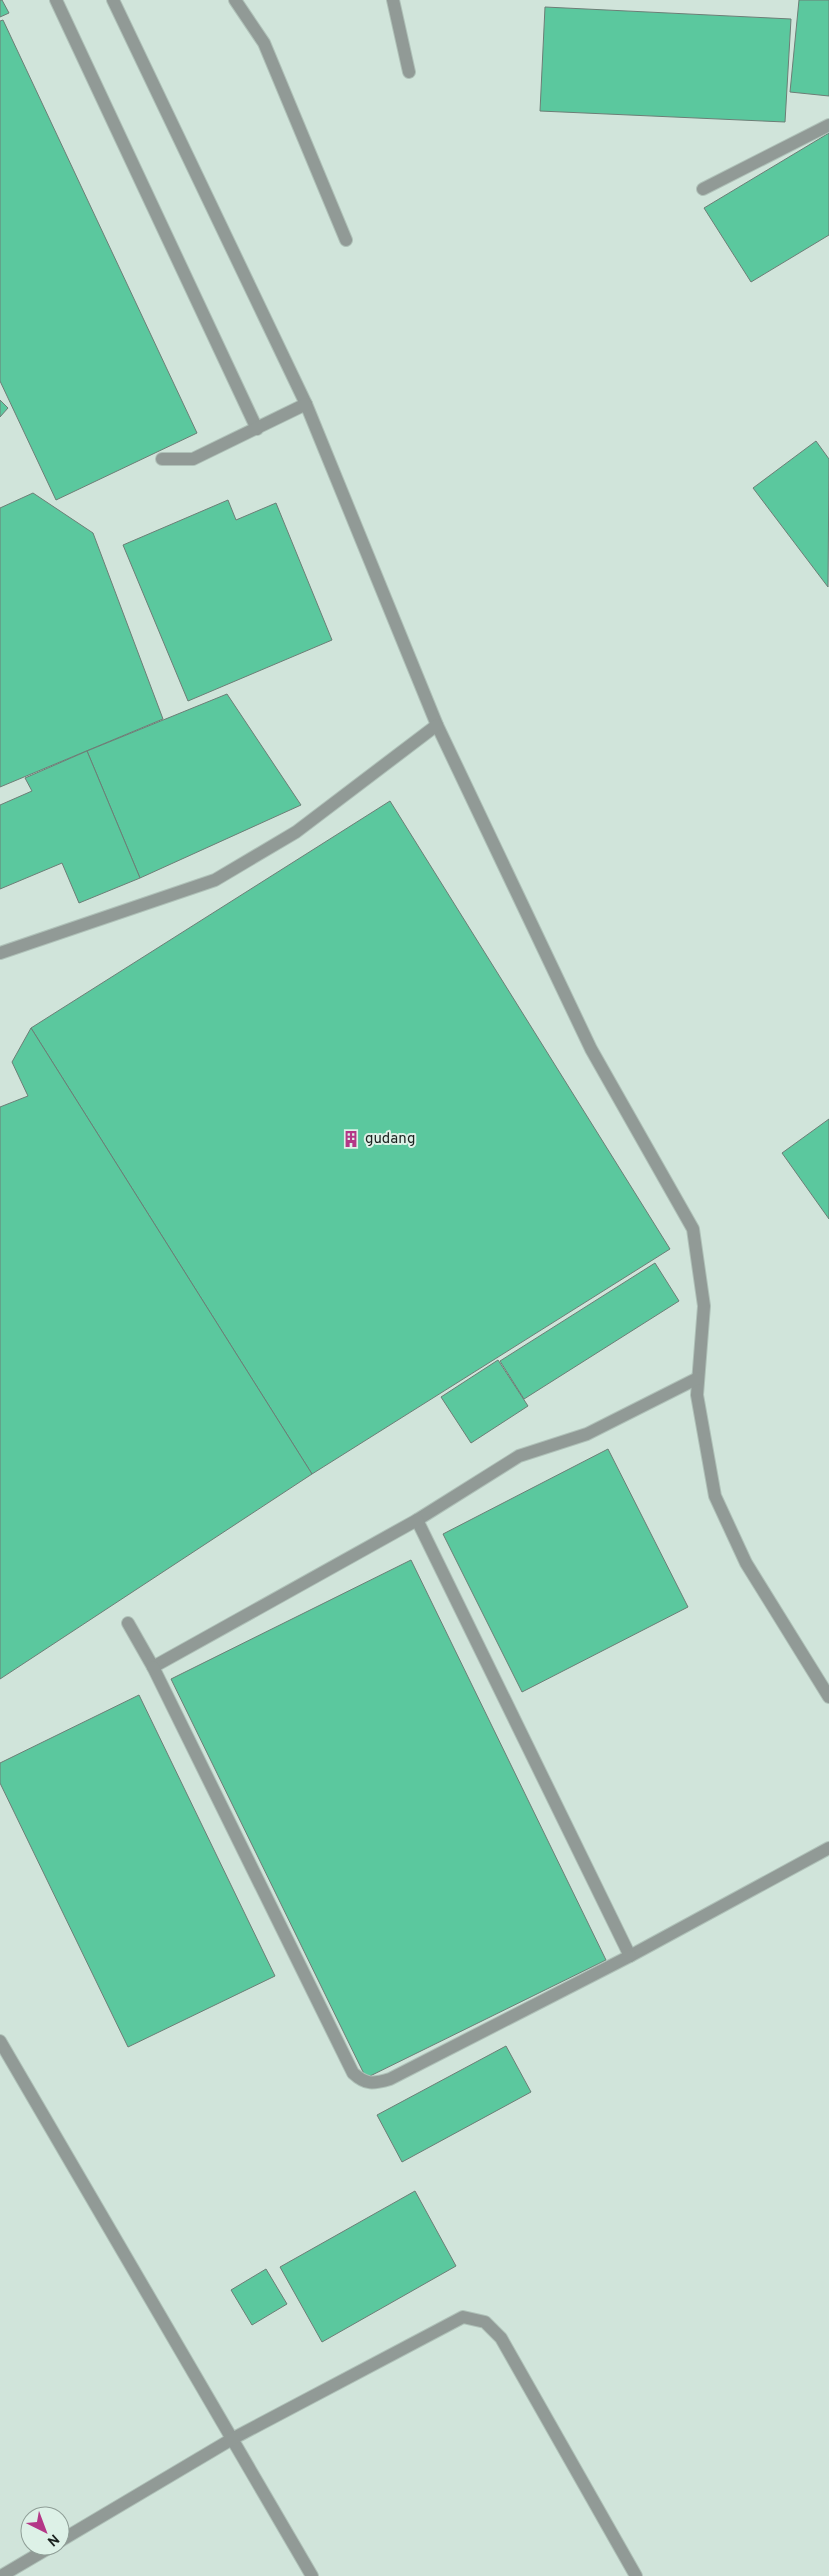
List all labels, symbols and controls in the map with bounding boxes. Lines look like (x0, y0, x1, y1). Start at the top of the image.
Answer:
building icon: gudang (341, 1129, 361, 1149)
place label: gudang (365, 1130, 415, 1149)
north arrow (20, 2506, 70, 2556)
text: N (43, 2530, 62, 2549)

